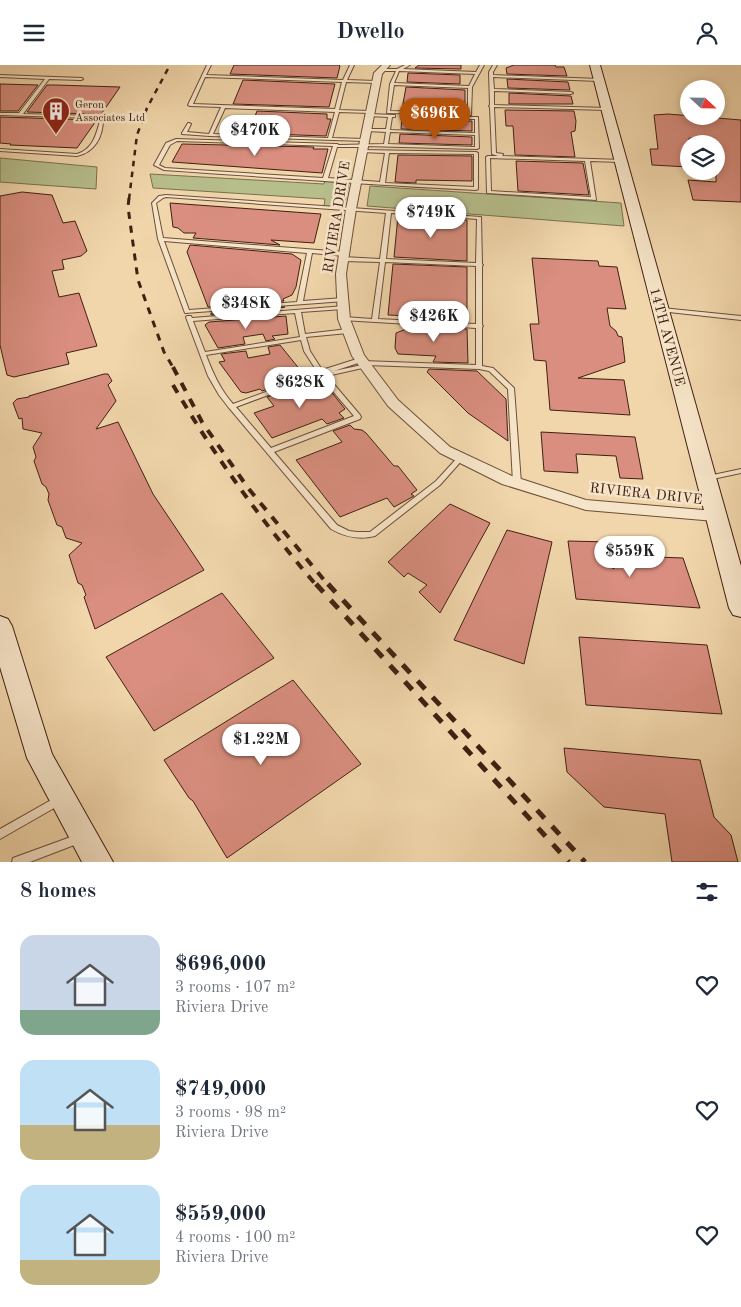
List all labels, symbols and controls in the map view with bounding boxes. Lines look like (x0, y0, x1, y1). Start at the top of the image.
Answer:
icon: menu (20, 19, 48, 47)
icon: person (693, 19, 721, 47)
text: Dwello (336, 21, 405, 43)
north arrow (680, 80, 725, 125)
map controls (680, 80, 725, 180)
building icon: Geron Associates Ltd (41, 96, 71, 135)
pin: $696K (400, 97, 470, 140)
place label: Geron Associates Ltd (75, 100, 146, 124)
text: $696K (410, 106, 460, 122)
pin: $470K (220, 114, 290, 157)
text: $470K (230, 123, 280, 139)
button: layers (680, 135, 725, 180)
street label: RIVIERA DRIVE (321, 160, 353, 274)
pin: $749K (396, 197, 466, 239)
text: $749K (406, 205, 456, 221)
street label: 14TH AVENUE (647, 286, 687, 388)
pin: $348K (211, 287, 281, 330)
text: $348K (221, 296, 271, 312)
pin: $426K (399, 301, 469, 343)
text: $426K (409, 309, 459, 325)
pin: $628K (265, 367, 335, 409)
text: $628K (275, 375, 325, 391)
street label: RIVIERA DRIVE (589, 481, 703, 507)
pin: $559K (595, 535, 665, 578)
text: $559K (605, 544, 655, 560)
pin: $1.22M (220, 723, 302, 766)
text: $1.22M (233, 732, 289, 748)
icon: filters (693, 878, 721, 906)
text: 8 homes (20, 881, 96, 902)
text: $696,000 (175, 954, 266, 975)
icon: home (60, 955, 120, 1015)
icon: heart (693, 971, 721, 999)
text: 3 rooms · 107 m² (175, 980, 295, 996)
text: Riviera Drive (175, 1000, 268, 1016)
text: $749,000 (175, 1079, 266, 1100)
icon: home (60, 1080, 120, 1140)
icon: heart (693, 1096, 721, 1124)
text: 3 rooms · 98 m² (175, 1105, 286, 1121)
text: Riviera Drive (175, 1125, 268, 1141)
text: $559,000 (175, 1204, 266, 1225)
icon: home (60, 1205, 120, 1265)
icon: heart (693, 1221, 721, 1249)
text: 4 rooms · 100 m² (175, 1230, 295, 1246)
text: Riviera Drive (175, 1250, 268, 1266)

